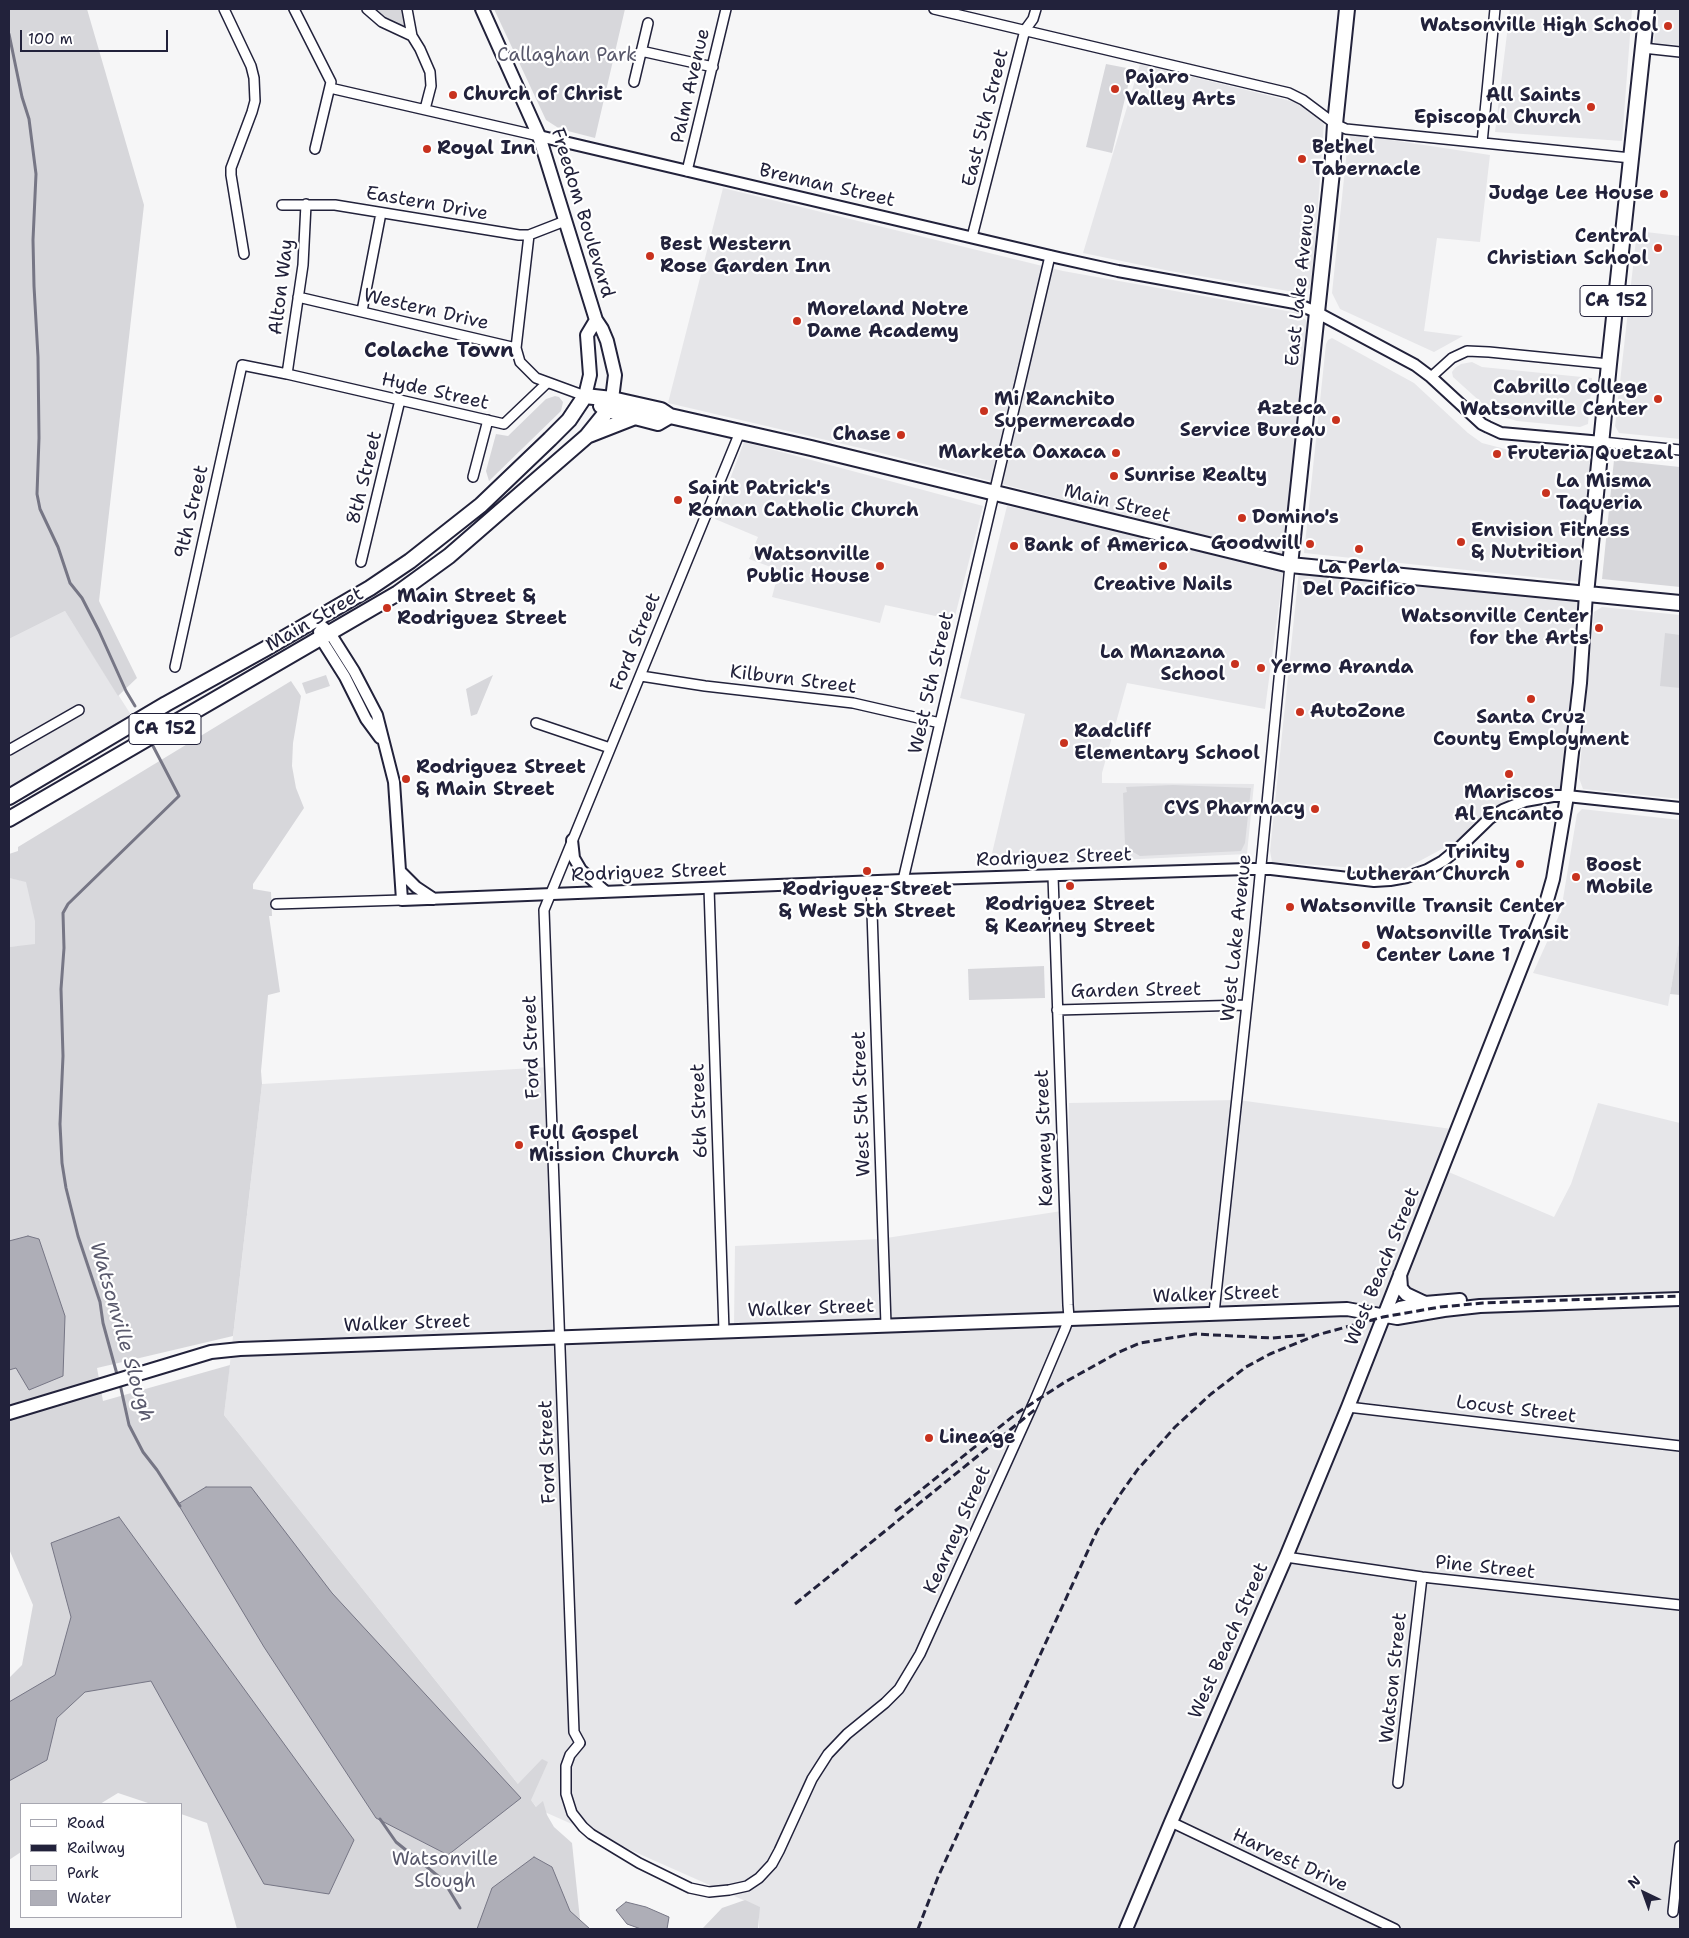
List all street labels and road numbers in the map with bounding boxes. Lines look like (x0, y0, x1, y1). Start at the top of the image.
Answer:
street label: Palm Avenue (667, 26, 715, 146)
street label: East 5th Street (958, 47, 1014, 189)
street label: Freedom Boulevard (545, 125, 619, 301)
street label: Brennan Street (757, 159, 897, 213)
street label: Eastern Drive (364, 182, 490, 226)
street label: East Lake Avenue (1281, 202, 1321, 368)
street label: Alton Way (265, 238, 299, 336)
street label: Western Drive (361, 284, 491, 336)
road number: CA 152 (1580, 286, 1652, 316)
street label: Hyde Street (379, 369, 491, 415)
street label: 8th Street (342, 429, 388, 527)
street label: 9th Street (170, 463, 214, 561)
street label: Main Street (1061, 480, 1173, 528)
street label: Main Street (262, 583, 368, 657)
street label: Ford Street (606, 590, 666, 694)
street label: West 5th Street (905, 609, 959, 757)
street label: Kilburn Street (728, 661, 858, 699)
road number: CA 152 (129, 714, 201, 744)
street label: Rodriguez Street (976, 844, 1132, 872)
street label: West Lake Avenue (1217, 853, 1257, 1023)
street label: Rodriguez Street (571, 859, 727, 887)
street label: Garden Street (1071, 978, 1201, 1004)
street label: Ford Street (519, 995, 545, 1099)
street label: West 5th Street (848, 1031, 876, 1177)
street label: 6th Street (687, 1063, 713, 1159)
street label: Kearney Street (1031, 1069, 1059, 1207)
street label: West Beach Street (1341, 1185, 1425, 1349)
street label: Walker Street (1152, 1281, 1280, 1309)
street label: Walker Street (747, 1295, 875, 1323)
street label: Walker Street (343, 1310, 471, 1338)
street label: Locust Street (1455, 1391, 1577, 1429)
street label: Ford Street (535, 1400, 561, 1504)
street label: Kearney Street (920, 1463, 996, 1597)
street label: Pine Street (1434, 1551, 1536, 1585)
street label: West Beach Street (1184, 1559, 1274, 1723)
street label: Watson Street (1376, 1611, 1412, 1745)
street label: Harvest Drive (1229, 1824, 1351, 1898)

